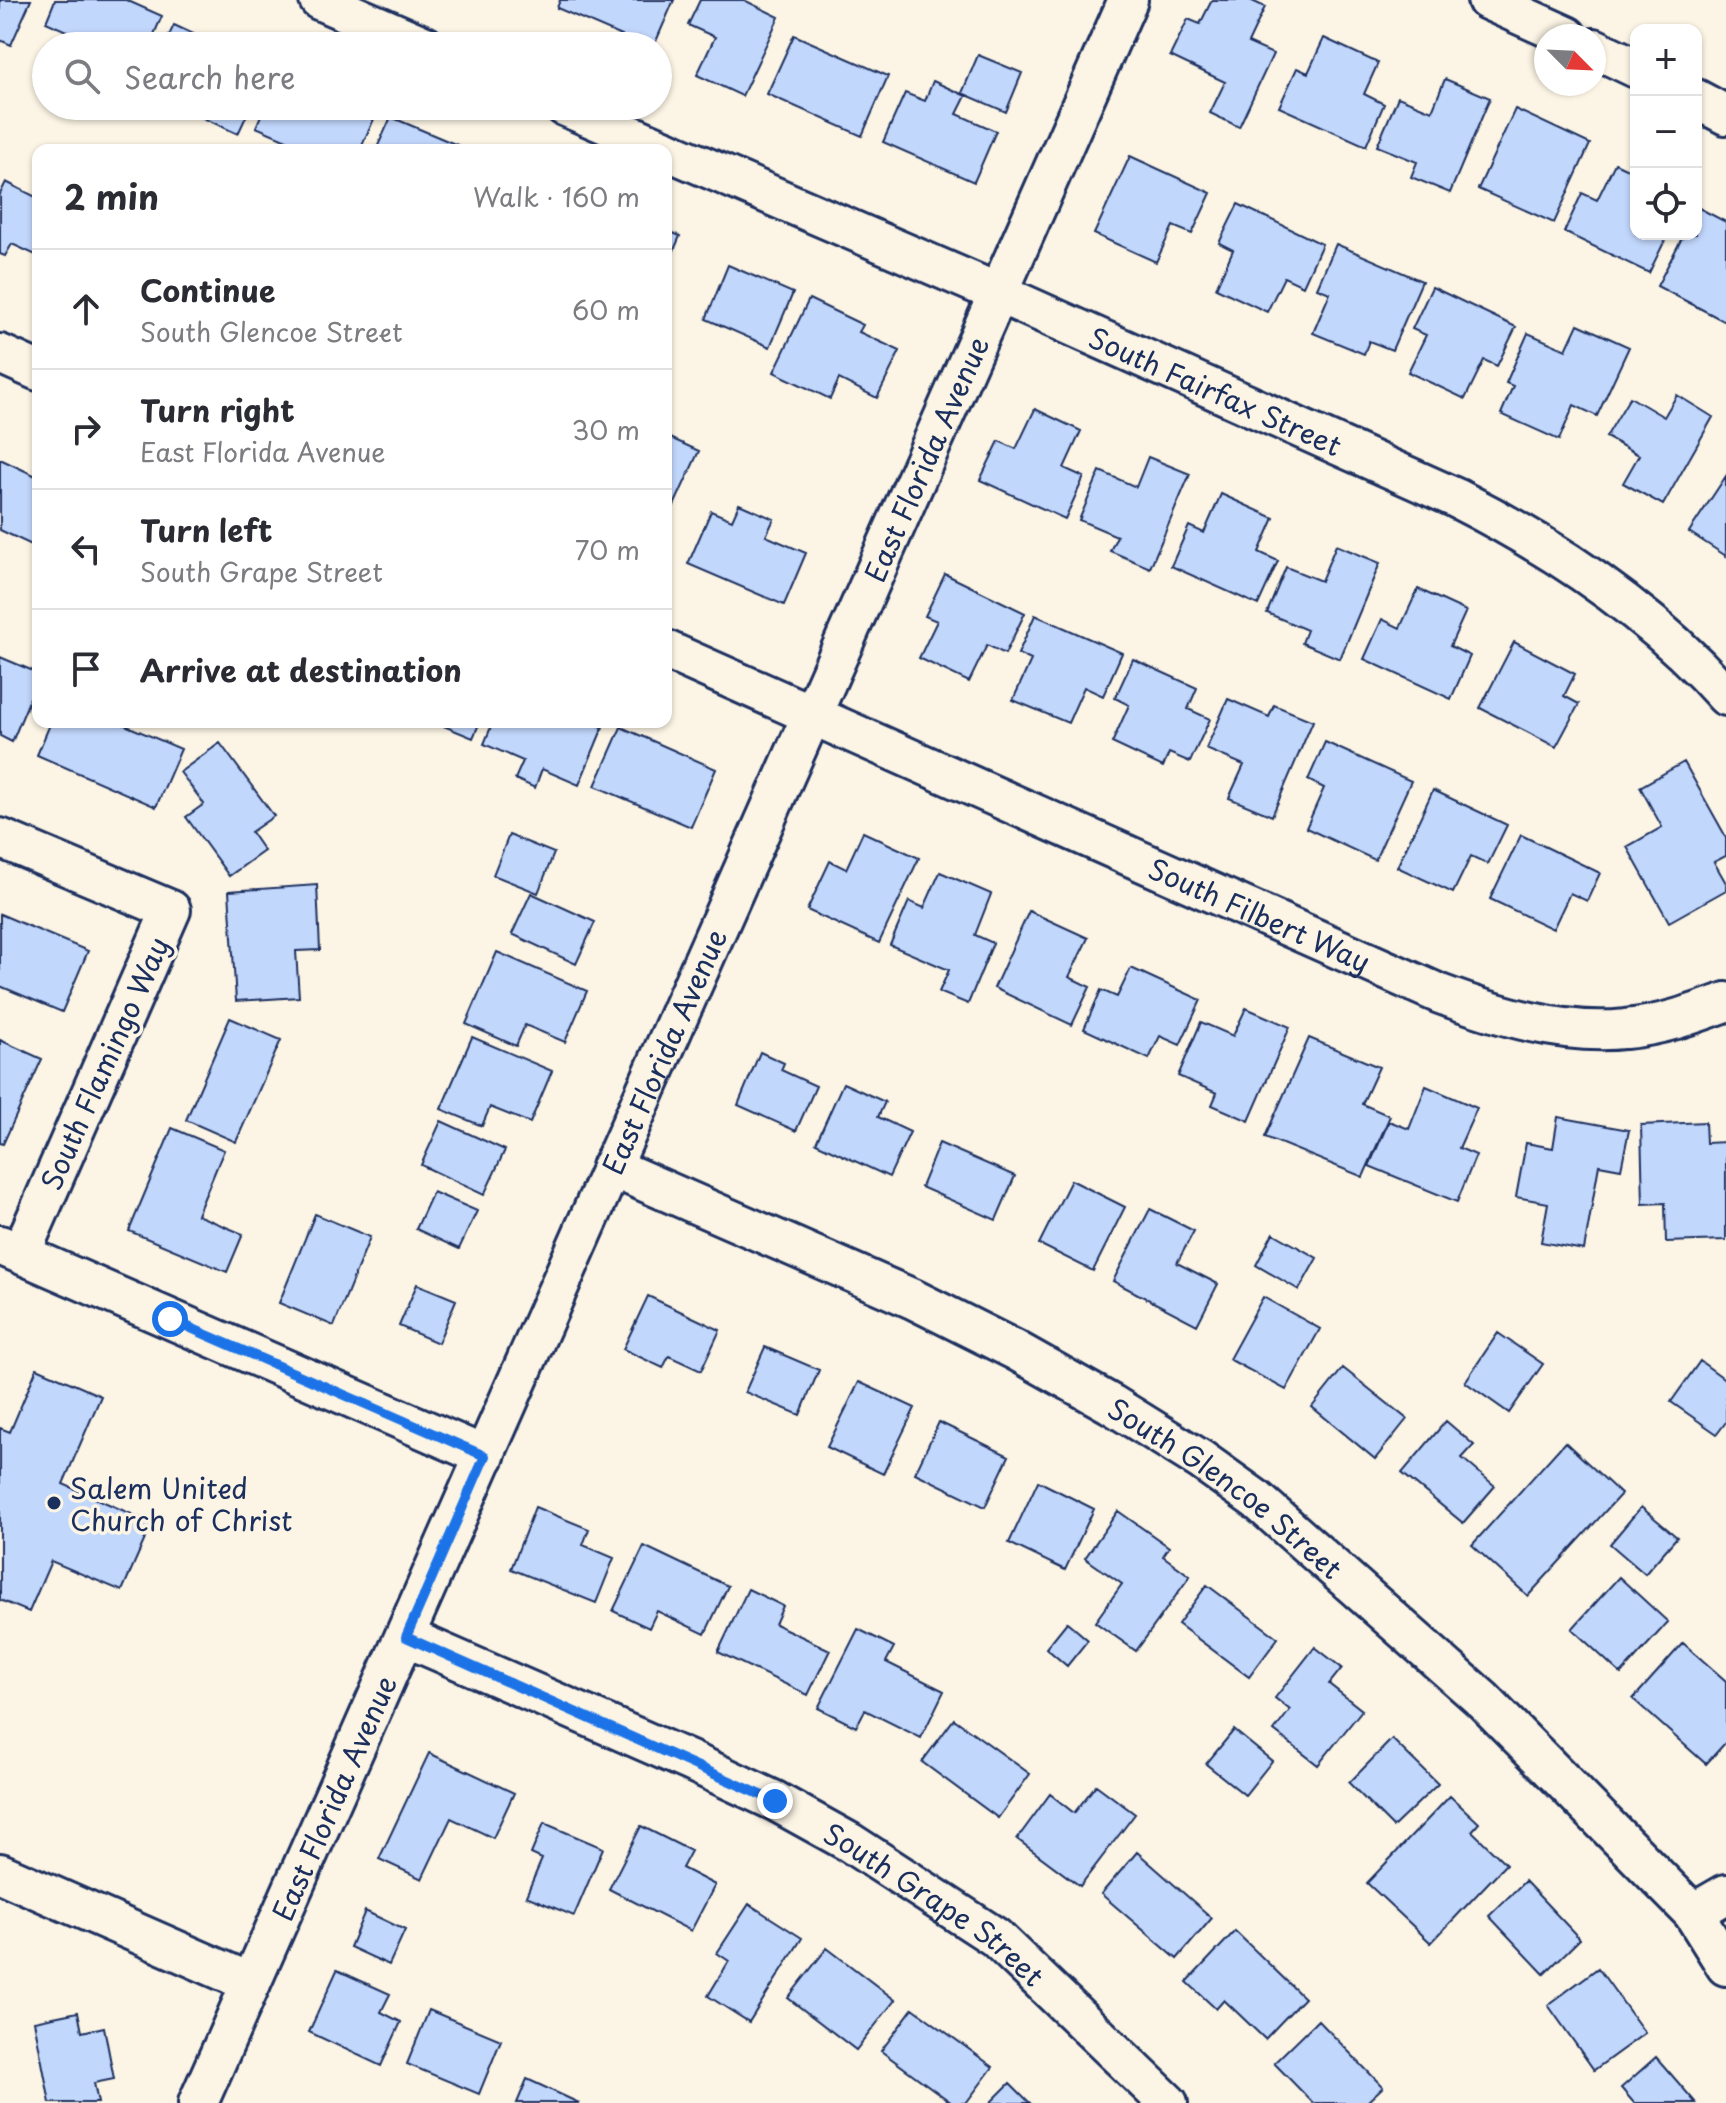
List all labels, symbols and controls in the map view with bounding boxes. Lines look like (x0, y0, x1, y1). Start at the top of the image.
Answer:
north arrow (1534, 24, 1606, 96)
map controls (1630, 24, 1702, 240)
button: + (1630, 24, 1702, 96)
search box (32, 32, 672, 120)
icon: search (60, 54, 104, 98)
text: Search here (124, 54, 296, 99)
button: − (1630, 96, 1702, 168)
button: locate (1630, 168, 1702, 240)
text: 2 min (64, 170, 159, 222)
text: Walk · 160 m (473, 177, 640, 216)
text: Continue (140, 267, 275, 312)
icon: ahead (64, 287, 108, 331)
text: 60 m (572, 290, 640, 329)
text: South Glencoe Street (140, 312, 403, 351)
street label: South Fairfax Street (1082, 315, 1349, 466)
street label: East Florida Avenue (852, 329, 998, 588)
text: Turn right (140, 387, 295, 432)
icon: right (64, 407, 108, 451)
text: 30 m (572, 410, 640, 449)
text: East Florida Avenue (140, 432, 386, 471)
text: Turn left (140, 507, 272, 552)
icon: left (64, 527, 108, 571)
text: 70 m (575, 530, 640, 569)
text: South Grape Street (140, 552, 383, 591)
icon: arrive (64, 647, 108, 691)
text: Arrive at destination (140, 647, 462, 692)
street label: South Filbert Way (1142, 846, 1378, 982)
street label: East Florida Avenue (590, 922, 736, 1181)
street label: South Flamingo Way (29, 929, 179, 1197)
route start (152, 1301, 188, 1337)
street label: South Glencoe Street (1100, 1386, 1353, 1588)
place label: Salem United Church of Christ (70, 1466, 292, 1541)
marker: Salem United Church of Christ (45, 1494, 63, 1512)
street label: East Florida Avenue (260, 1668, 406, 1927)
route end (757, 1783, 793, 1819)
street label: South Grape Street (816, 1811, 1055, 1996)

